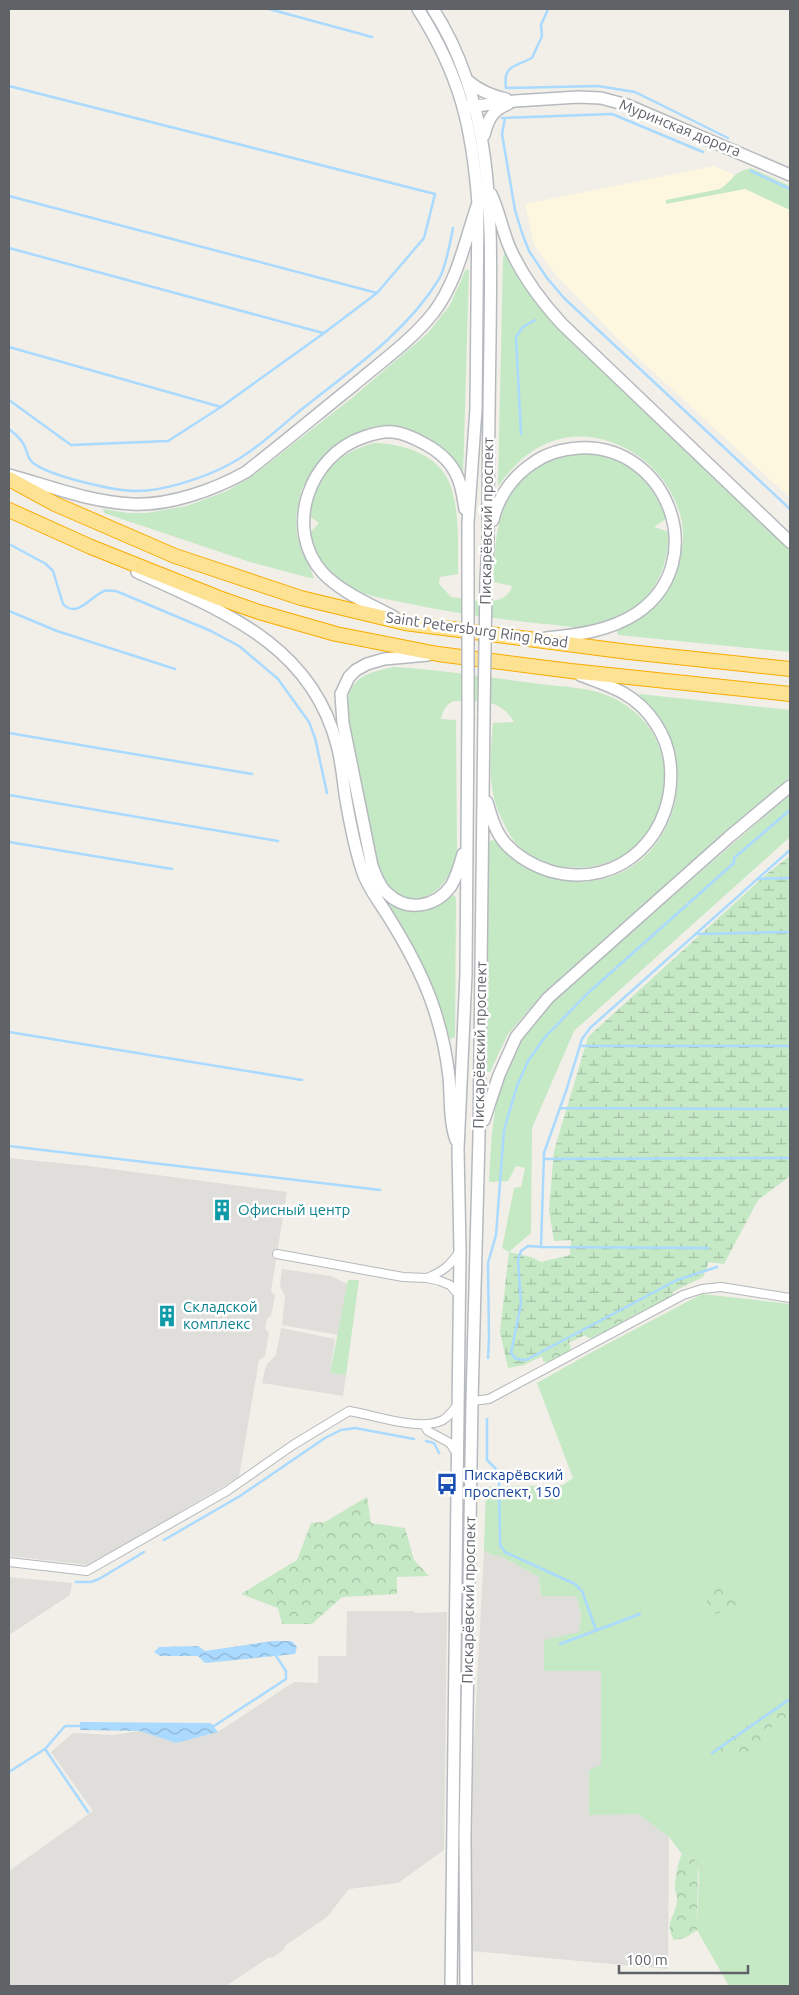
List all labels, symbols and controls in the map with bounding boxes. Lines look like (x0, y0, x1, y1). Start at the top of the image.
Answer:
street label: Муринская дорога (617, 95, 743, 160)
street label: Пискарёвский проспект (477, 437, 496, 605)
street label: Saint Petersburg Ring Road (385, 608, 569, 651)
street label: Пискарёвский проспект (470, 961, 489, 1129)
building icon: Офисный центр (209, 1197, 235, 1223)
place label: Офисный центр (238, 1201, 350, 1218)
place label: Складской комплекс (183, 1298, 258, 1332)
building icon: Складской комплекс (154, 1303, 180, 1329)
place label: Пискарёвский проспект, 150 (464, 1466, 563, 1500)
bus stop icon: Пискарёвский проспект, 150 (434, 1471, 460, 1497)
street label: Пискарёвский проспект (459, 1516, 478, 1684)
scale bar (619, 1942, 748, 1974)
text: 100 m (626, 1951, 668, 1968)

